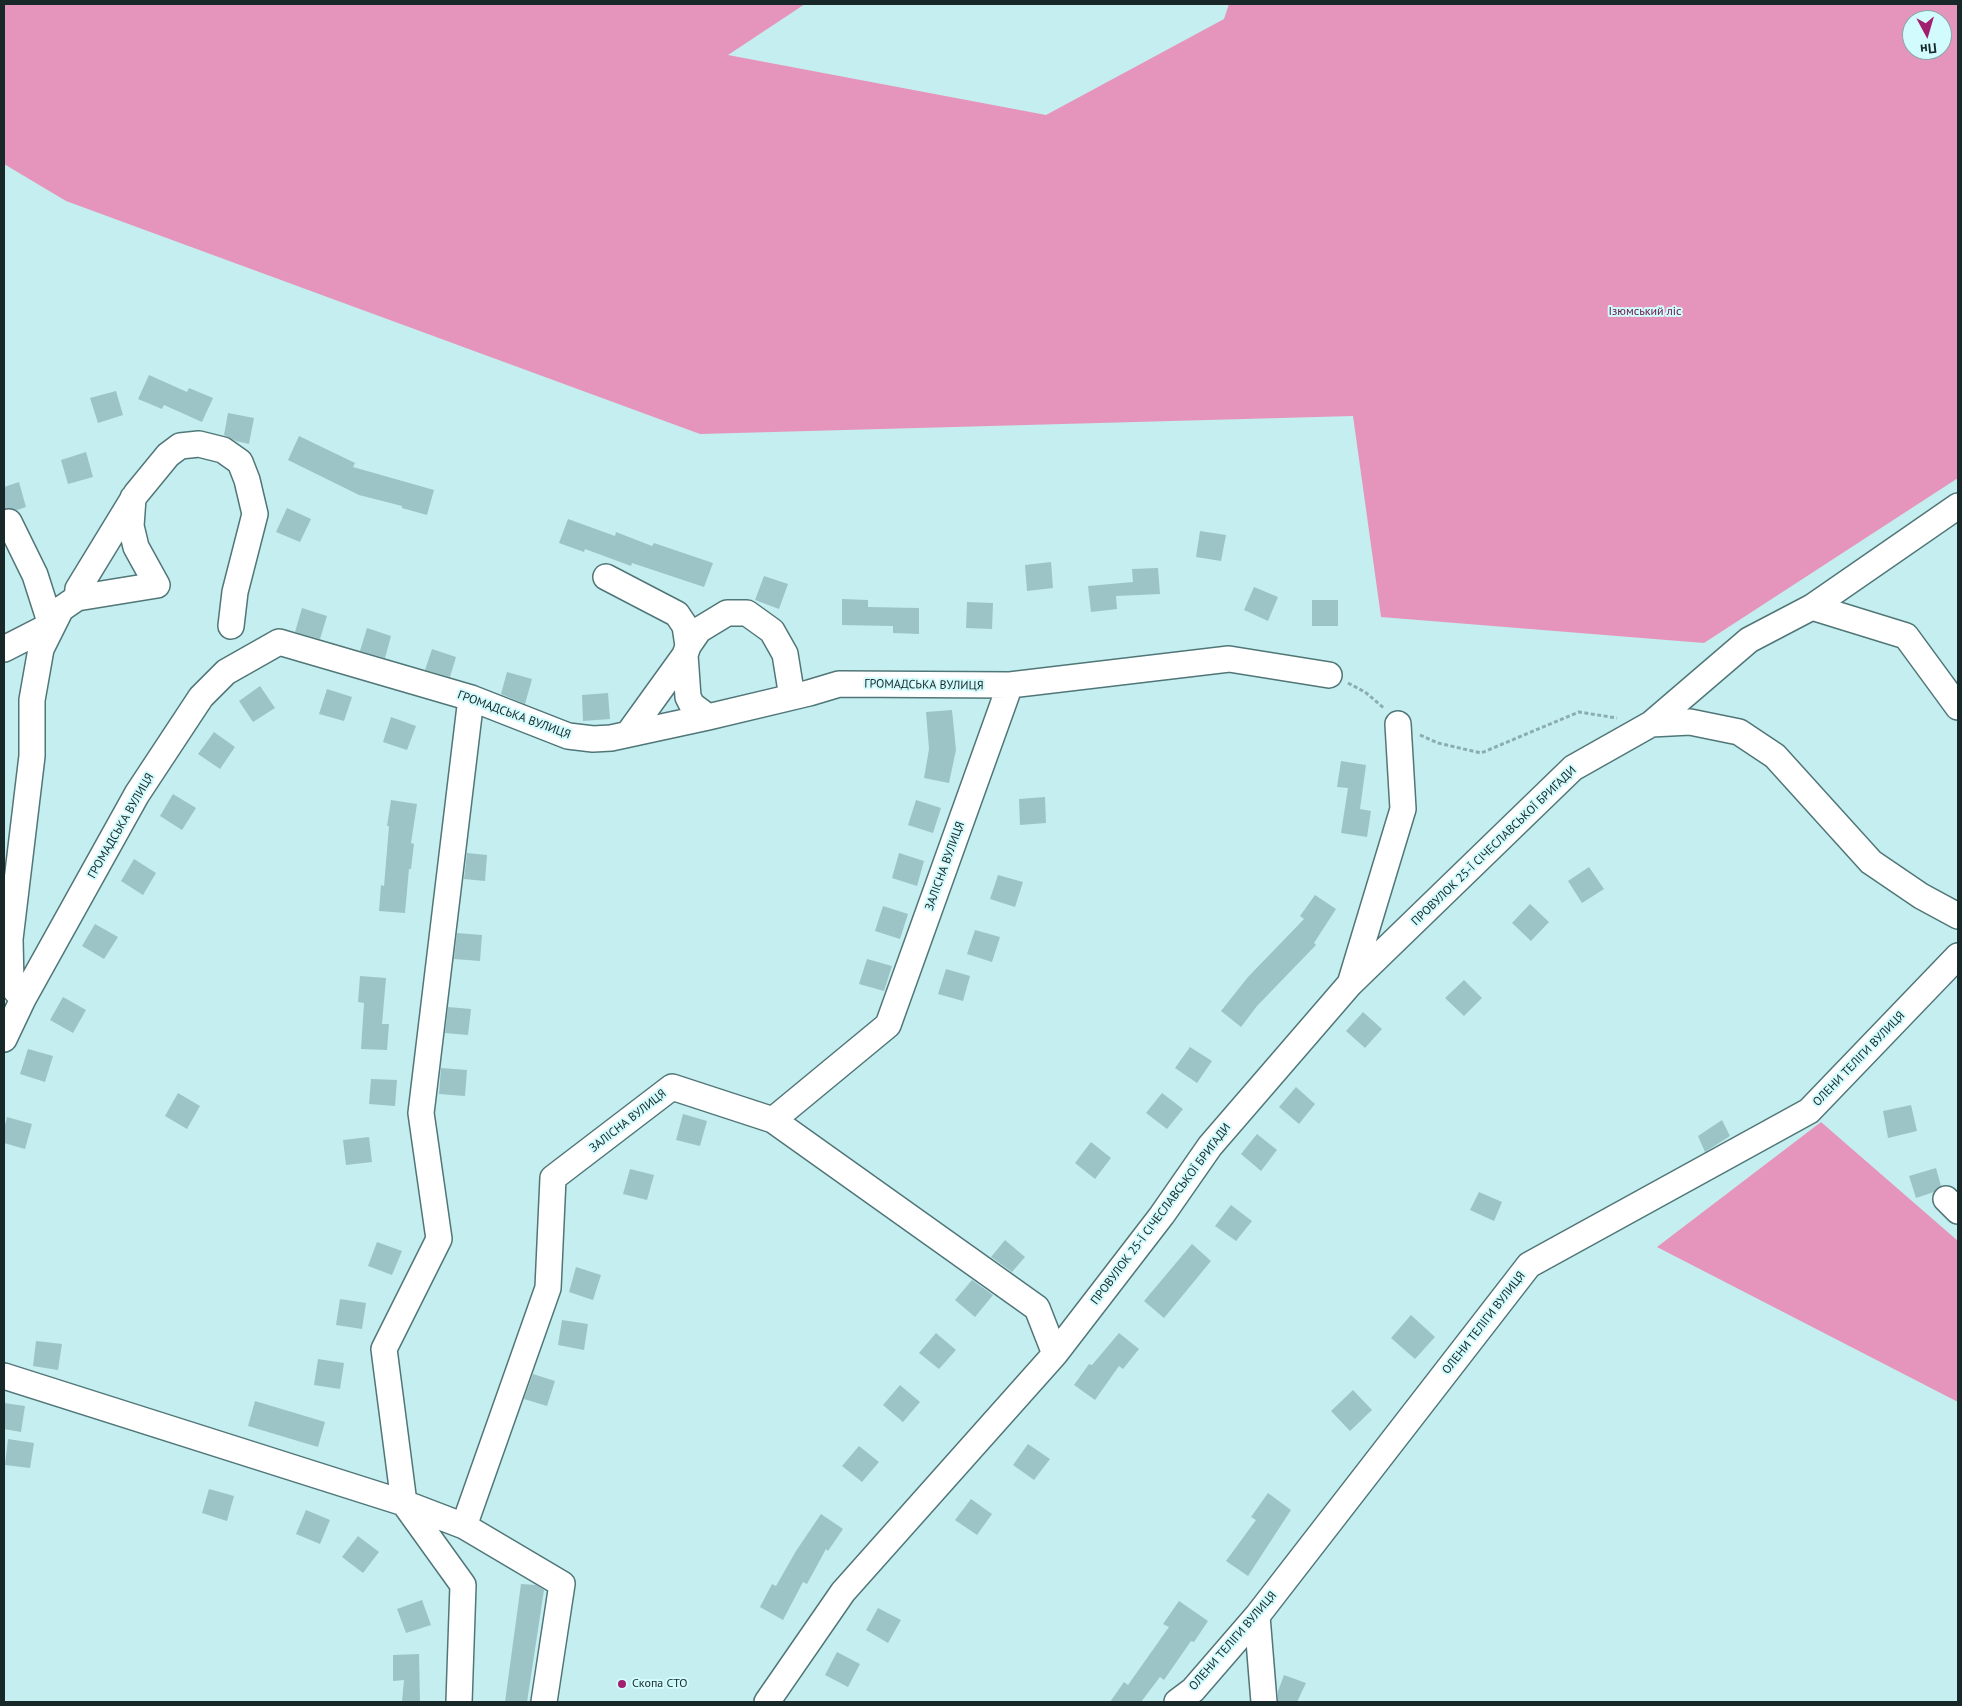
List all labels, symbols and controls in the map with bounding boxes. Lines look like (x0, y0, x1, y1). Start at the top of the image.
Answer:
north arrow (1902, 10, 1952, 60)
text: Пн (1919, 39, 1938, 59)
park label: Ізюмський ліс (1609, 305, 1681, 319)
street label: ГРОМАДСЬКА ВУЛИЦЯ (864, 677, 984, 693)
street label: ГРОМАДСЬКА ВУЛИЦЯ (455, 688, 573, 742)
street label: ПРОВУЛОК 25-Ї СІЧЕСЛАВСЬКОЇ БРИГАДИ (1409, 763, 1579, 929)
street label: ГРОМАДСЬКА ВУЛИЦЯ (85, 771, 157, 881)
street label: ЗАЛІСНА ВУЛИЦЯ (922, 820, 968, 912)
street label: ОЛЕНИ ТЕЛІГИ ВУЛИЦЯ (1810, 1009, 1908, 1109)
street label: ЗАЛІСНА ВУЛИЦЯ (587, 1087, 669, 1155)
street label: ПРОВУЛОК 25-Ї СІЧЕСЛАВСЬКОЇ БРИГАДИ (1088, 1121, 1234, 1307)
street label: ОЛЕНИ ТЕЛІГИ ВУЛИЦЯ (1439, 1269, 1529, 1377)
street label: ОЛЕНИ ТЕЛІГИ ВУЛИЦЯ (1186, 1589, 1280, 1693)
place label: Скопа СТО (632, 1677, 687, 1691)
marker: Скопа СТО (616, 1678, 628, 1690)

